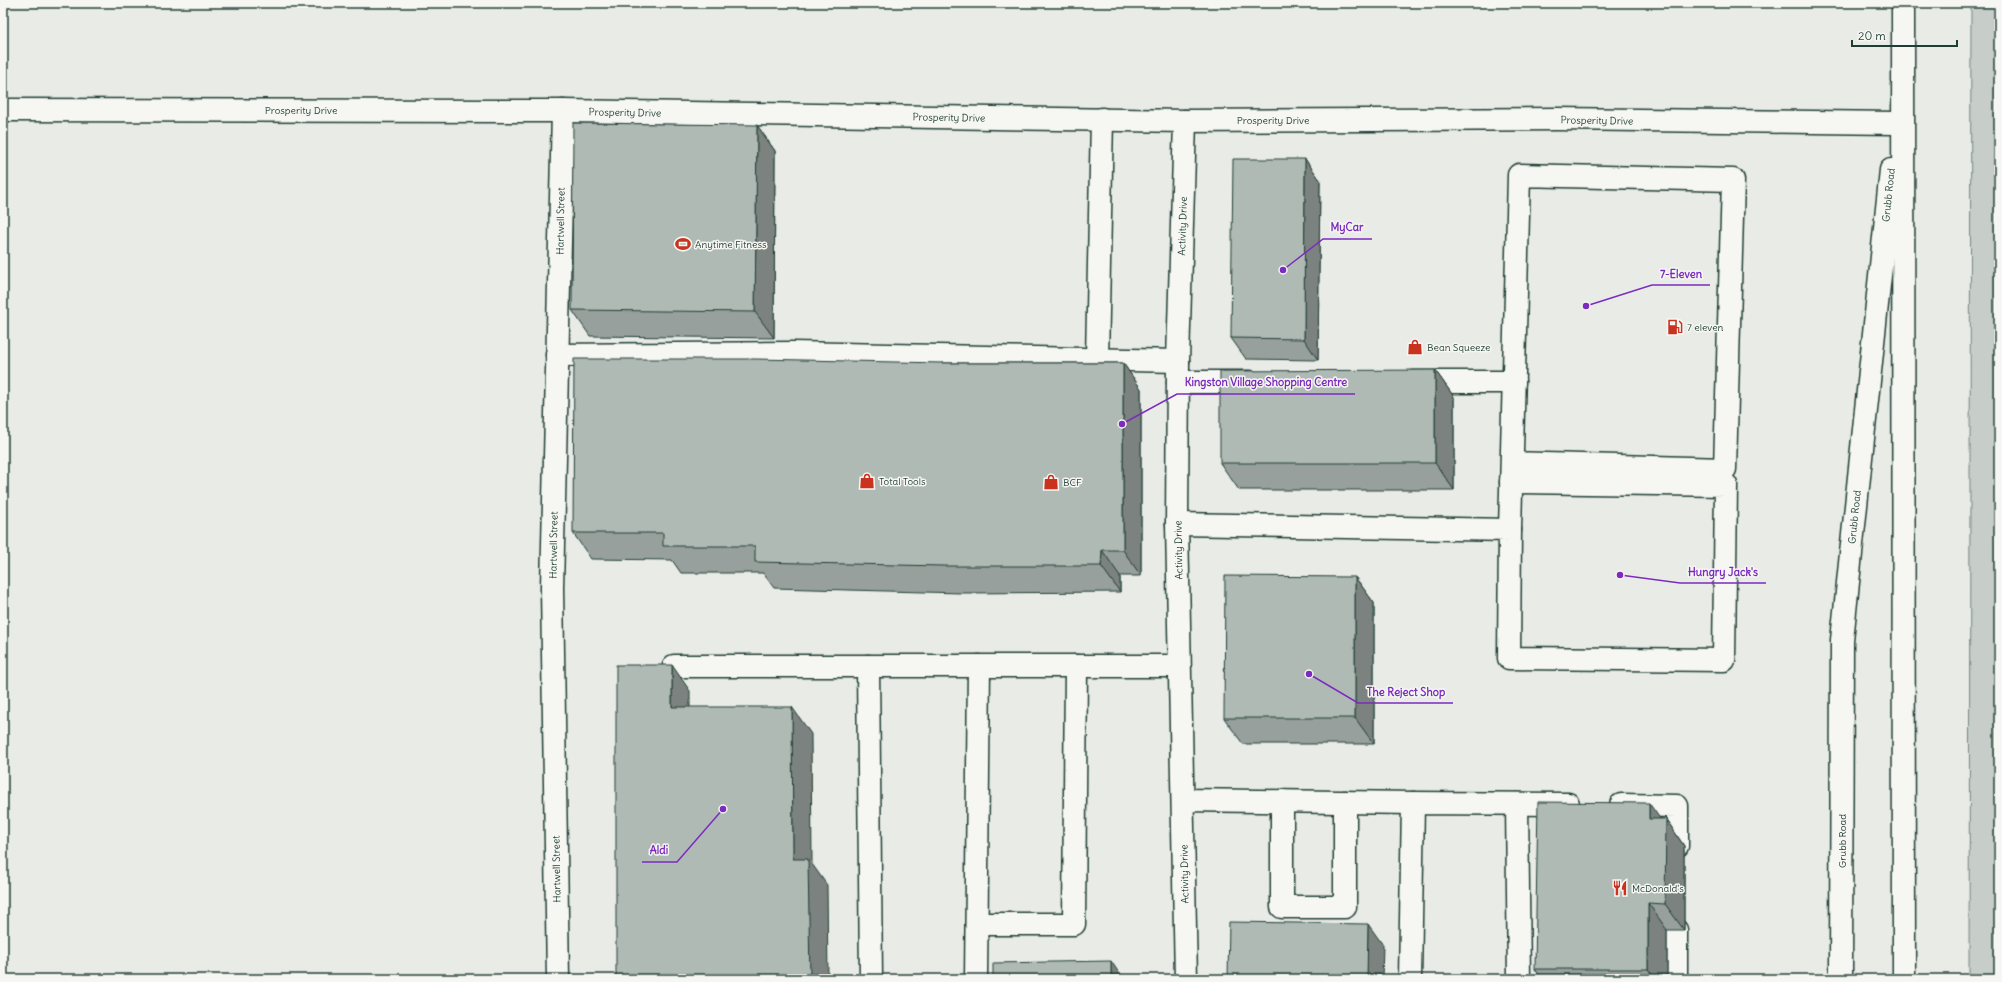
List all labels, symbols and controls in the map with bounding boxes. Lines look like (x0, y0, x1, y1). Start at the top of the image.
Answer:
scale bar (1852, 22, 1957, 48)
text: 20 m (1858, 28, 1886, 43)
street label: Prosperity Drive (265, 104, 337, 117)
street label: Prosperity Drive (589, 105, 661, 120)
street label: Prosperity Drive (913, 110, 985, 125)
street label: Prosperity Drive (1561, 113, 1633, 128)
street label: Prosperity Drive (1237, 114, 1309, 127)
street label: Grubb Road (1879, 167, 1898, 223)
street label: Hartwell Street (553, 187, 568, 255)
street label: Activity Drive (1175, 196, 1190, 256)
callout: MyCar (1323, 216, 1372, 239)
text: MyCar (1330, 220, 1364, 235)
sports icon: Anytime Fitness (674, 235, 692, 253)
place label: Anytime Fitness (695, 238, 767, 251)
callout: 7-Eleven (1652, 262, 1710, 285)
text: 7-Eleven (1660, 267, 1703, 281)
fuel station icon: 7 eleven (1666, 318, 1684, 336)
place label: 7 eleven (1687, 321, 1724, 334)
shop icon: Bean Squeeze (1406, 338, 1424, 356)
place label: Bean Squeeze (1427, 341, 1490, 354)
callout: Kingston Village Shopping Centre (1177, 371, 1355, 394)
text: Kingston Village Shopping Centre (1185, 375, 1347, 390)
shop icon: Total Tools (858, 472, 876, 490)
shop icon: BCF (1042, 473, 1060, 491)
place label: Total Tools (879, 475, 926, 488)
place label: BCF (1063, 476, 1082, 489)
street label: Grubb Road (1845, 489, 1864, 545)
street label: Hartwell Street (546, 511, 561, 579)
street label: Activity Drive (1171, 520, 1186, 580)
callout: Hungry Jack's (1680, 560, 1766, 583)
text: Hungry Jack's (1688, 565, 1758, 580)
callout: The Reject Shop (1358, 680, 1453, 703)
text: The Reject Shop (1367, 685, 1445, 700)
street label: Grubb Road (1836, 814, 1849, 868)
street label: Hartwell Street (549, 835, 564, 903)
callout: Aldi (642, 839, 677, 862)
text: Aldi (650, 843, 668, 857)
street label: Activity Drive (1177, 844, 1192, 904)
restaurant icon: McDonald's (1611, 879, 1629, 897)
place label: McDonald's (1632, 882, 1684, 895)

